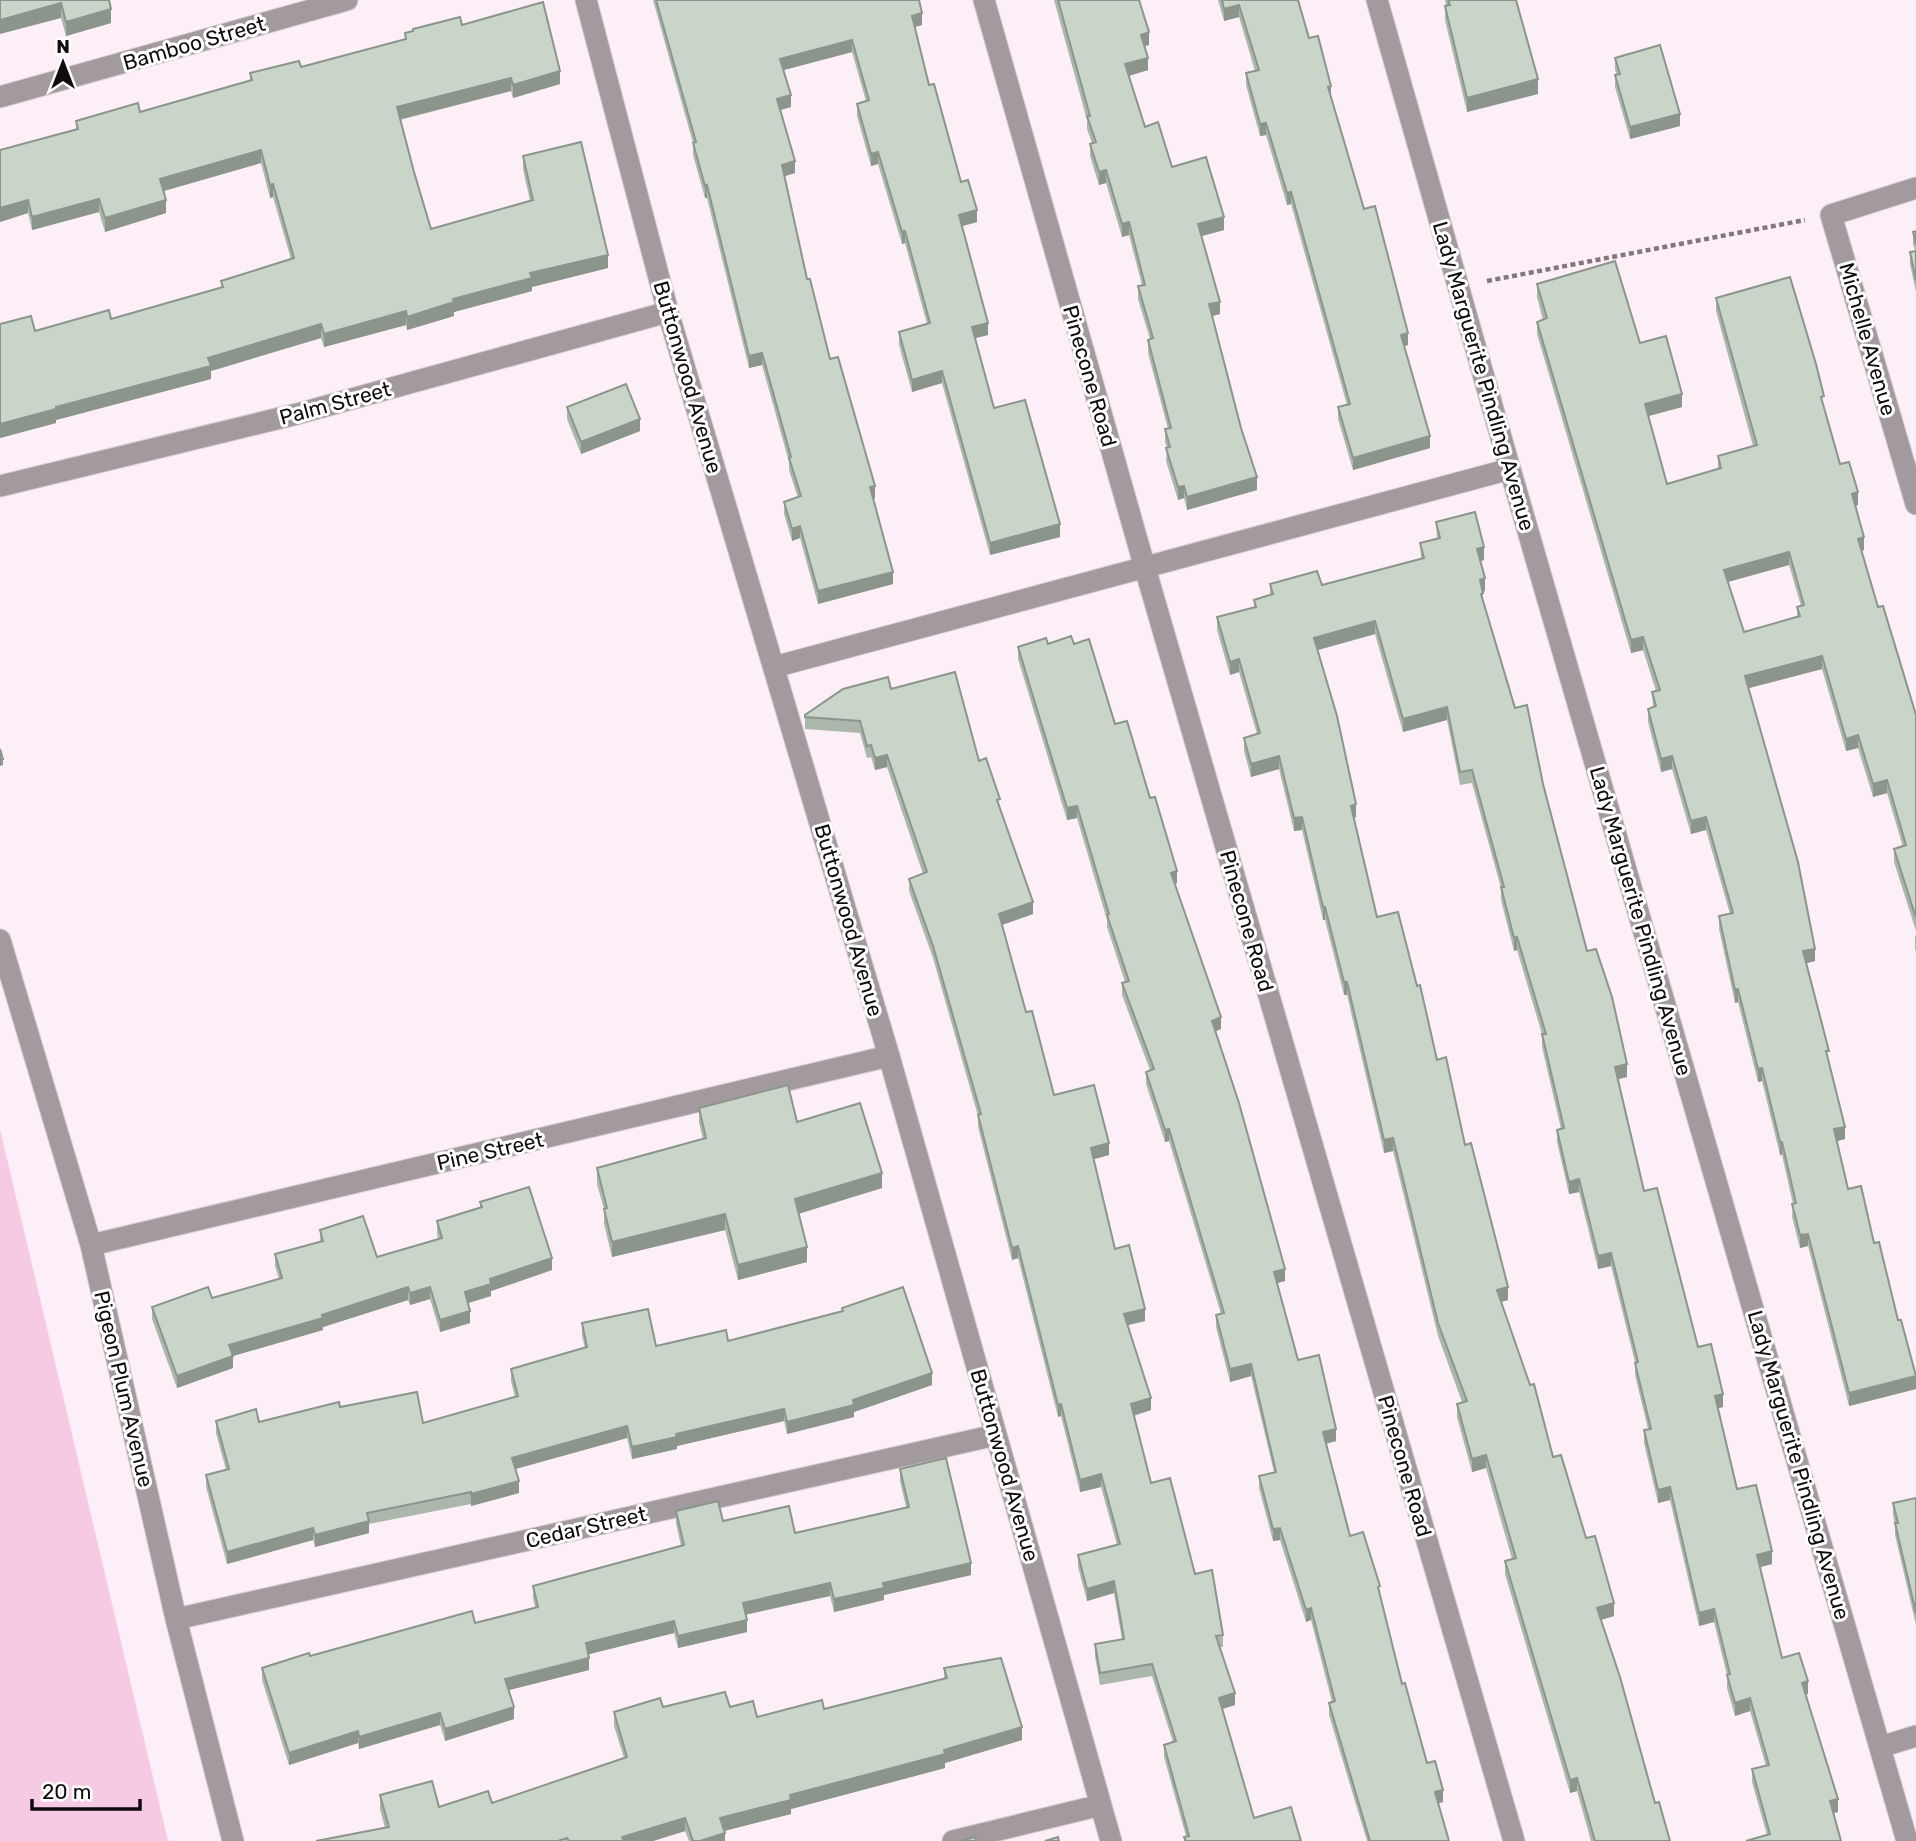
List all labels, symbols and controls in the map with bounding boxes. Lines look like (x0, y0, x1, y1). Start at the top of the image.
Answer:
street label: Bamboo Street (120, 11, 268, 75)
north arrow (28, 28, 98, 98)
text: N (56, 35, 70, 58)
street label: Lady Marguerite Pindling Avenue (1428, 218, 1540, 534)
street label: Michelle Avenue (1834, 260, 1902, 418)
street label: Buttonwood Avenue (649, 278, 727, 476)
street label: Pinecone Road (1058, 302, 1122, 450)
street label: Palm Street (276, 376, 394, 430)
street label: Lady Marguerite Pindling Avenue (1585, 763, 1697, 1079)
street label: Buttonwood Avenue (810, 821, 888, 1019)
street label: Pinecone Road (1215, 847, 1279, 995)
street label: Pine Street (434, 1127, 546, 1175)
street label: Pigeon Plum Avenue (89, 1288, 159, 1490)
street label: Lady Marguerite Pindling Avenue (1743, 1307, 1855, 1623)
street label: Buttonwood Avenue (966, 1366, 1044, 1564)
street label: Pinecone Road (1373, 1392, 1437, 1540)
street label: Cedar Street (523, 1501, 649, 1553)
scale bar (32, 1768, 140, 1812)
text: 20 m (42, 1779, 91, 1804)

